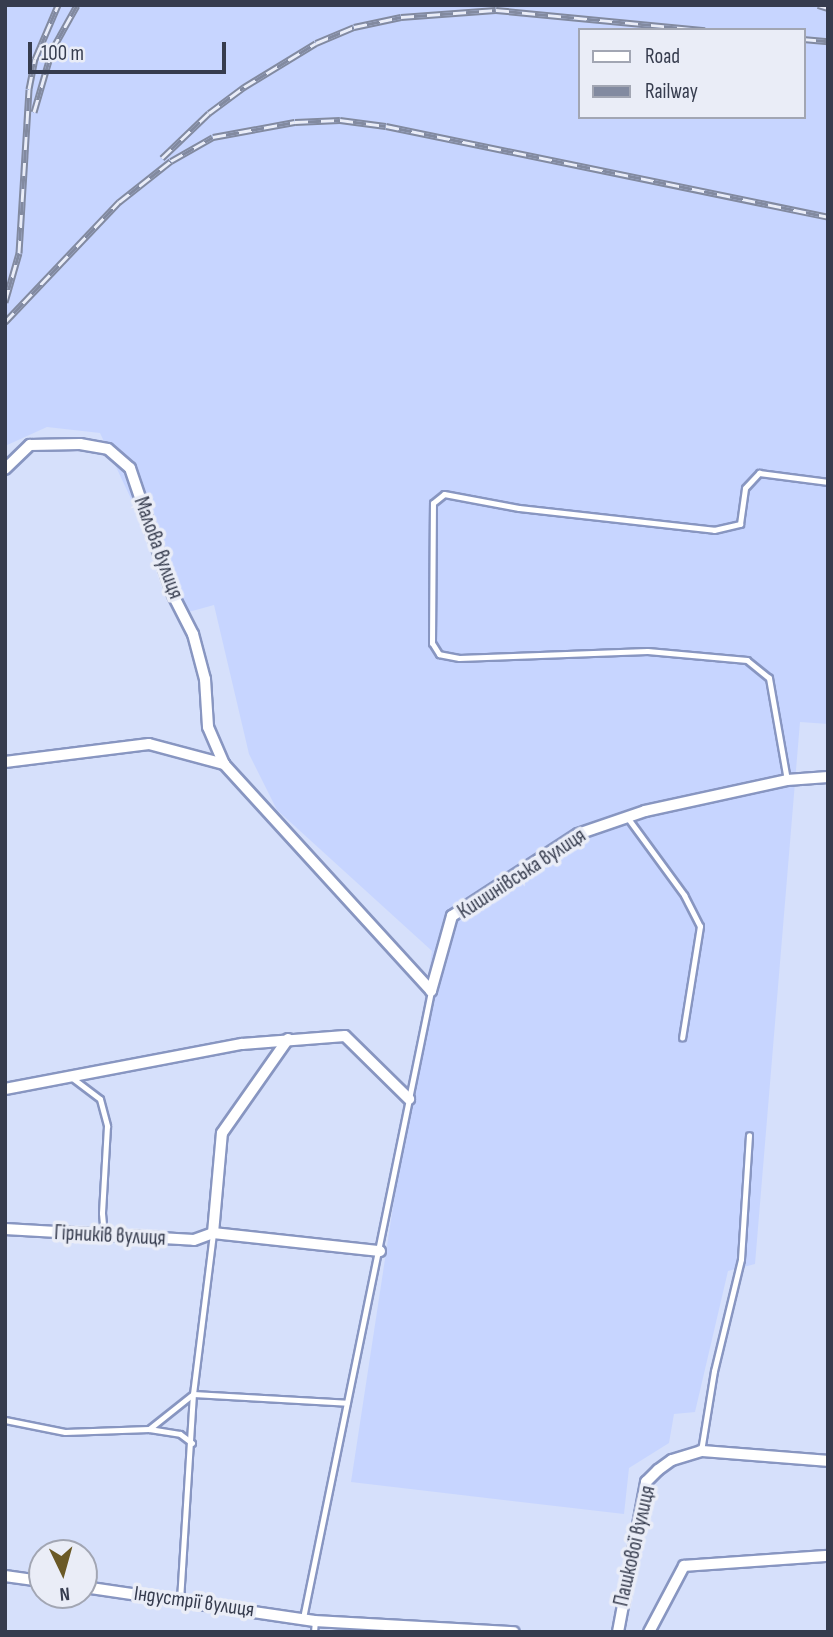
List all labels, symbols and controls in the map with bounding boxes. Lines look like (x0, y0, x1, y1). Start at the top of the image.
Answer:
scale bar (32, 28, 229, 72)
legend (578, 28, 805, 119)
text: 100 m (41, 41, 84, 66)
text: Road (645, 44, 680, 69)
text: Railway (645, 79, 698, 104)
street label: Малова вулиця (128, 494, 188, 602)
street label: Кишинівська вулиця (453, 823, 591, 925)
street label: Гірників вулиця (54, 1220, 166, 1252)
street label: Пашкової вулиця (609, 1483, 661, 1609)
north arrow (28, 1539, 98, 1609)
street label: Індустрії вулиця (132, 1581, 256, 1623)
text: N (59, 1582, 71, 1605)

